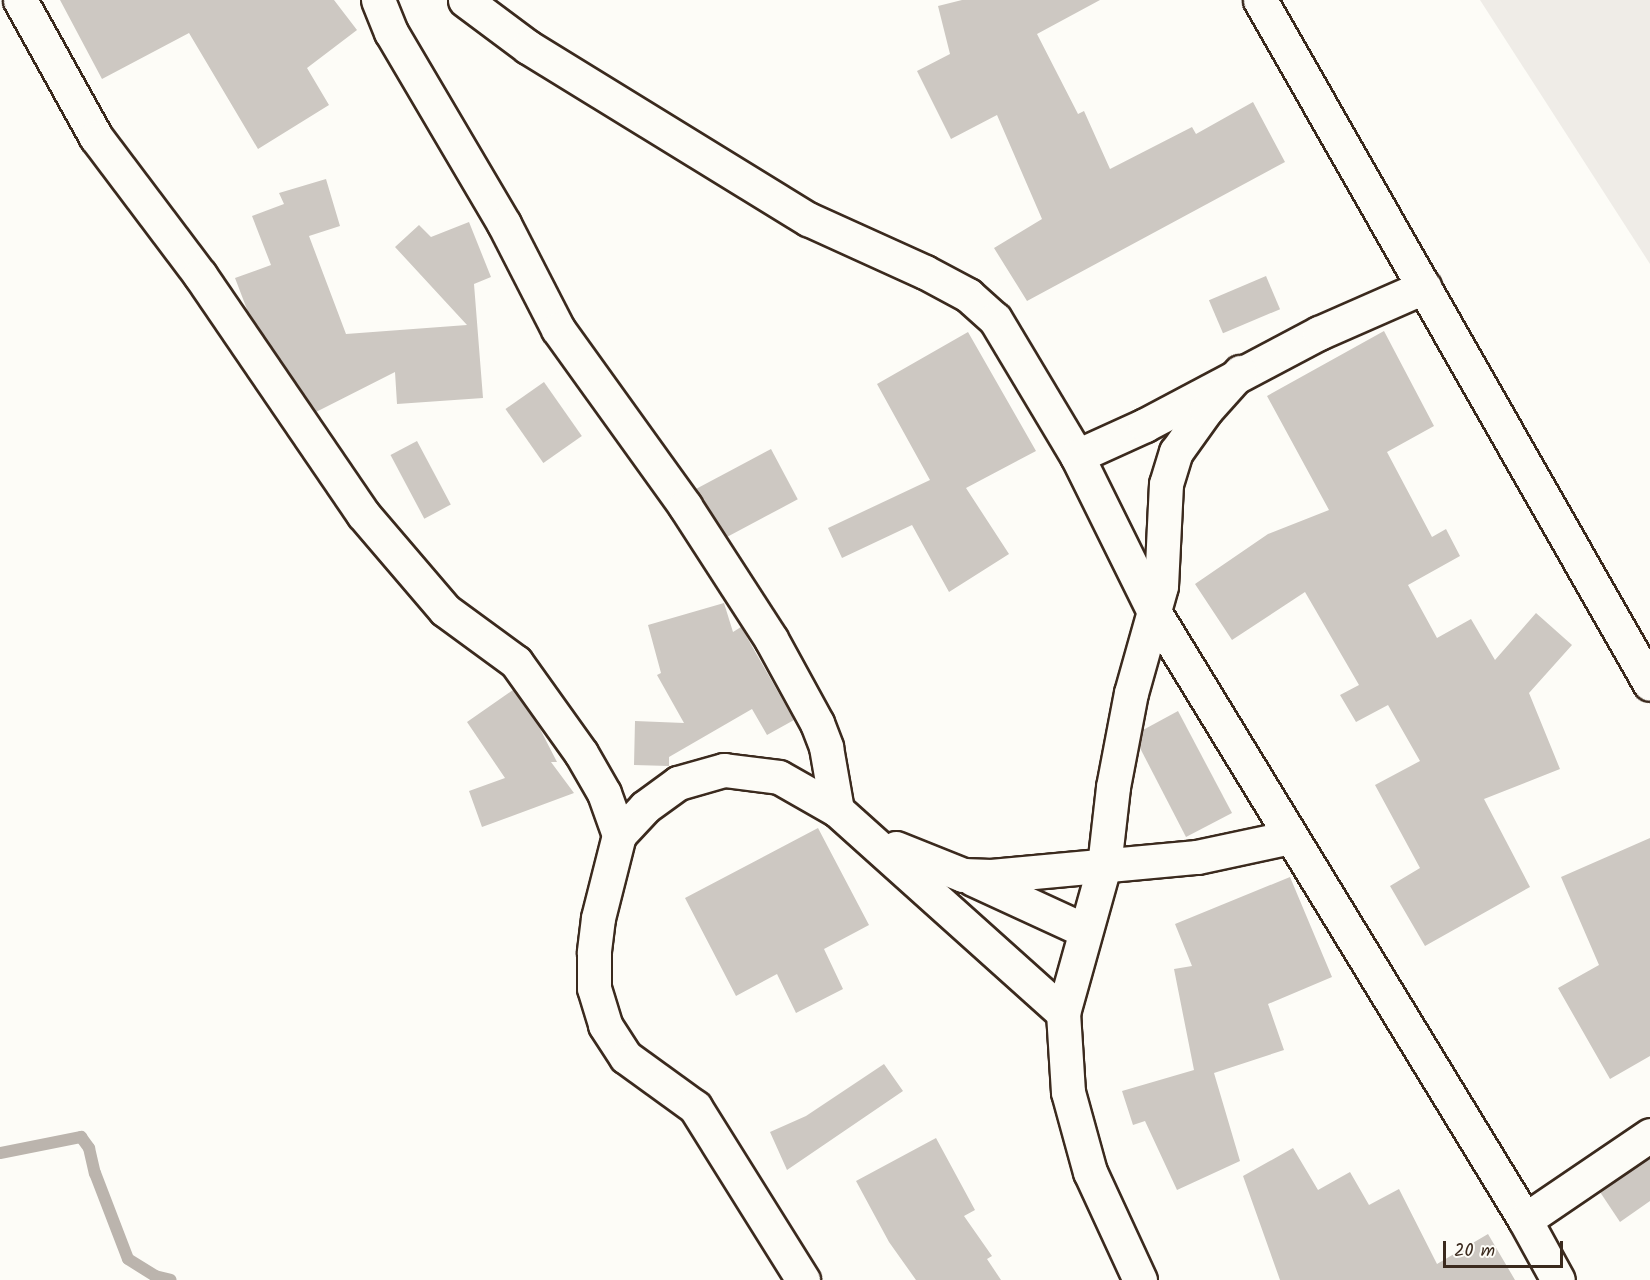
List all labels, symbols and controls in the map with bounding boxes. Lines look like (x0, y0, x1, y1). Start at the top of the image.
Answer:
scale bar (1446, 1229, 1566, 1267)
text: 20 m (1454, 1237, 1495, 1266)

